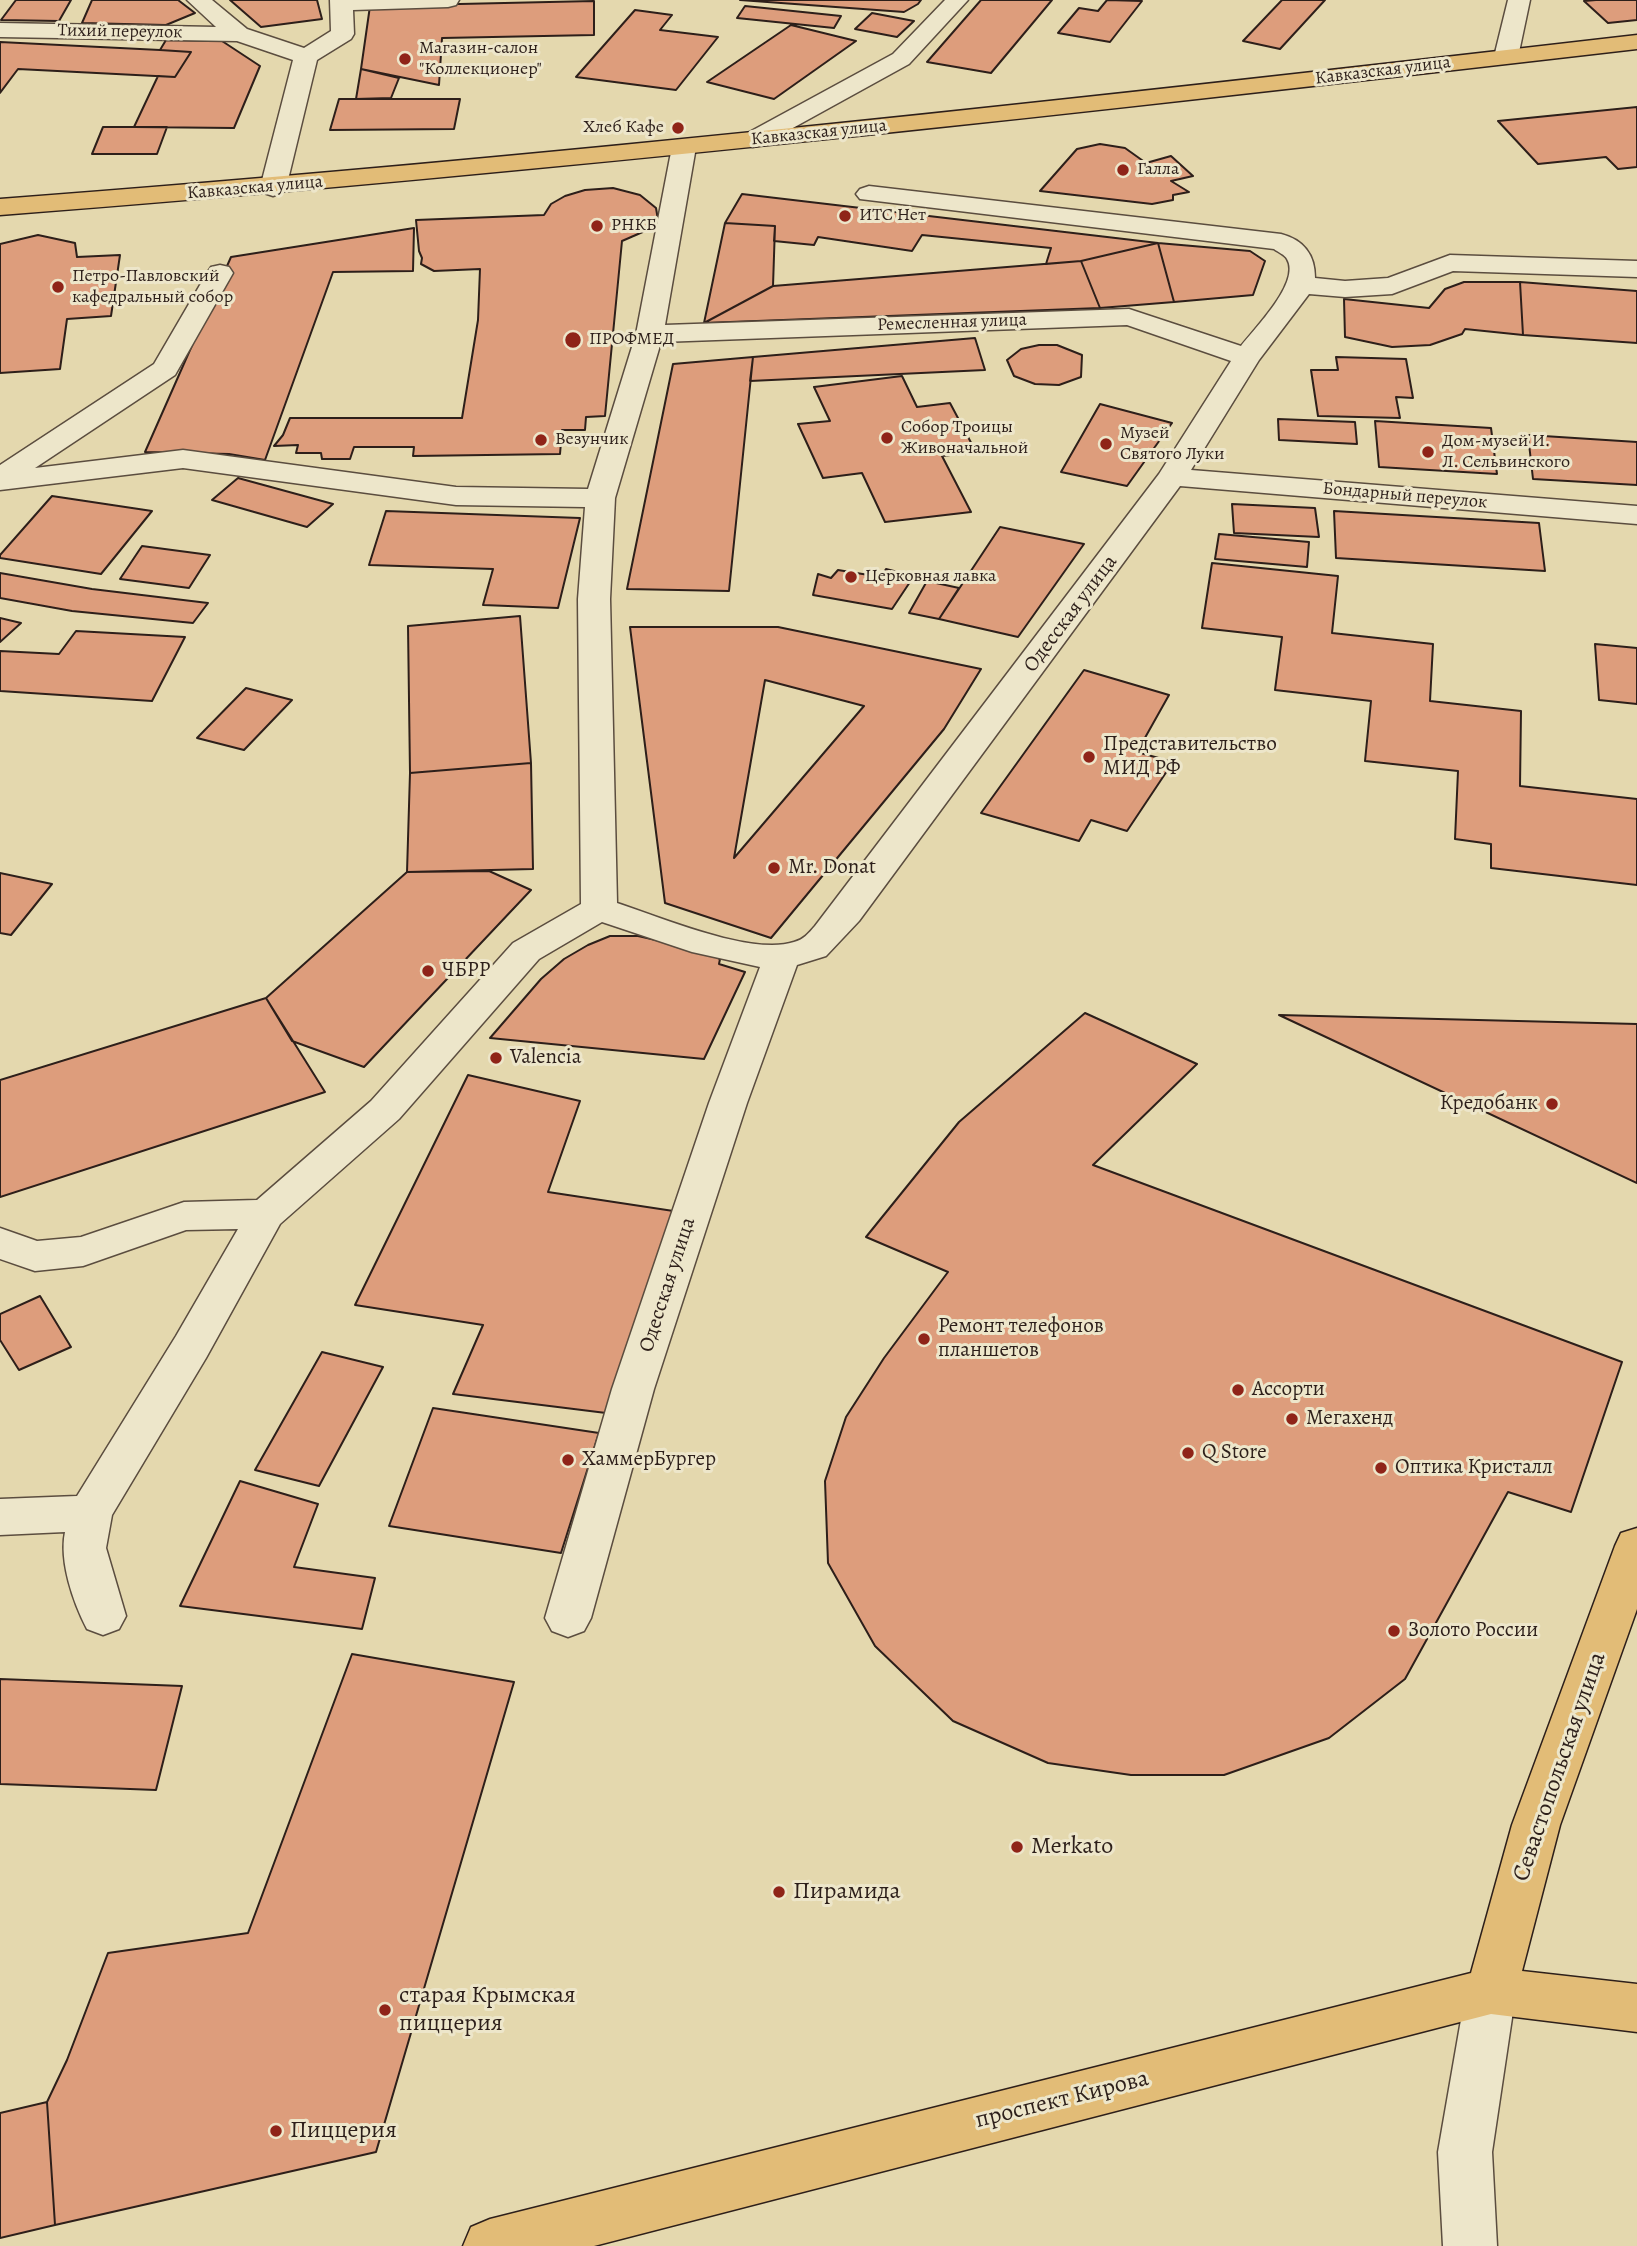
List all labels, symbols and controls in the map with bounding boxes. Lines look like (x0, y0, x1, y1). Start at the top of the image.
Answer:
street label: Тихий переулок (57, 20, 183, 44)
place label: Магазин-салон "Коллекционер" (419, 38, 542, 80)
marker: Магазин-салон "Коллекционер" (397, 51, 413, 67)
street label: Кавказская улица (1314, 52, 1452, 90)
street label: Кавказская улица (750, 115, 888, 151)
place label: Хлеб Кафе (583, 117, 664, 139)
marker: Хлеб Кафе (670, 120, 686, 136)
place label: Галла (1137, 159, 1179, 181)
marker: Галла (1115, 162, 1131, 178)
street label: Кавказская улица (186, 171, 324, 205)
place label: ИТС Нет (859, 205, 926, 227)
marker: ИТС Нет (837, 208, 853, 224)
place label: РНКБ (611, 215, 657, 237)
marker: РНКБ (589, 218, 605, 234)
place label: Петро-Павловский кафедральный собор (72, 266, 233, 308)
marker: Петро-Павловский кафедральный собор (50, 279, 66, 295)
street label: Ремесленная улица (877, 310, 1027, 336)
place label: ПРОФМЕД (589, 329, 674, 351)
marker: ПРОФМЕД (563, 330, 583, 350)
place label: Собор Троицы Живоначальной (901, 417, 1028, 460)
place label: Музей Святого Луки (1120, 423, 1225, 466)
place label: Везунчик (555, 429, 629, 451)
marker: Собор Троицы Живоначальной (879, 430, 895, 446)
place label: Дом-музей И. Л. Сельвинского (1442, 431, 1570, 474)
marker: Везунчик (533, 432, 549, 448)
marker: Музей Святого Луки (1098, 436, 1114, 452)
marker: Дом-музей И. Л. Сельвинского (1420, 444, 1436, 460)
street label: Бондарный переулок (1322, 478, 1488, 514)
street label: Одесская улица (1019, 550, 1123, 678)
place label: Церковная лавка (865, 566, 996, 588)
marker: Церковная лавка (843, 569, 859, 585)
place label: Представительство МИД РФ (1103, 732, 1277, 782)
marker: Представительство МИД РФ (1081, 749, 1097, 765)
place label: Mr. Donat (788, 855, 876, 881)
marker: Mr. Donat (766, 860, 782, 876)
place label: ЧБРР (442, 958, 490, 984)
marker: ЧБРР (420, 963, 436, 979)
place label: Valencia (510, 1045, 582, 1071)
marker: Valencia (488, 1050, 504, 1066)
place label: Кредобанк (1440, 1091, 1538, 1117)
marker: Кредобанк (1544, 1096, 1560, 1112)
street label: Одесская улица (634, 1214, 702, 1356)
place label: Ремонт телефонов планшетов (938, 1314, 1104, 1364)
marker: Ремонт телефонов планшетов (916, 1331, 932, 1347)
place label: Ассорти (1252, 1377, 1325, 1403)
marker: Ассорти (1230, 1382, 1246, 1398)
place label: Мегахенд (1306, 1406, 1393, 1432)
marker: Мегахенд (1284, 1411, 1300, 1427)
place label: Q Store (1202, 1440, 1267, 1466)
marker: Q Store (1180, 1445, 1196, 1461)
place label: ХаммерБургер (582, 1447, 716, 1473)
marker: ХаммерБургер (560, 1452, 576, 1468)
place label: Оптика Кристалл (1395, 1455, 1553, 1481)
marker: Оптика Кристалл (1373, 1460, 1389, 1476)
place label: Золото России (1408, 1618, 1538, 1644)
marker: Золото России (1386, 1623, 1402, 1639)
street label: Севастопольская улица (1507, 1649, 1613, 1885)
place label: Merkato (1031, 1833, 1113, 1861)
marker: Merkato (1009, 1839, 1025, 1855)
place label: Пирамида (793, 1878, 901, 1906)
marker: Пирамида (771, 1884, 787, 1900)
place label: старая Крымская пиццерия (399, 1982, 576, 2038)
marker: старая Крымская пиццерия (377, 2002, 393, 2018)
street label: проспект Кирова (972, 2065, 1152, 2135)
place label: Пиццерия (290, 2117, 397, 2145)
marker: Пиццерия (268, 2123, 284, 2139)

